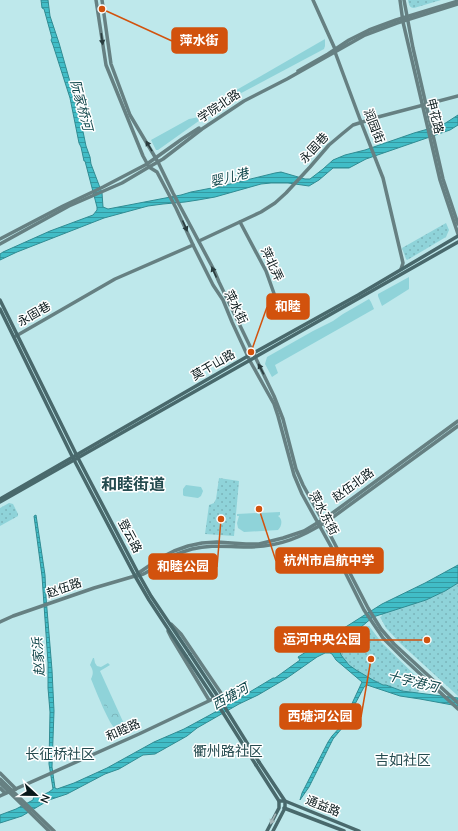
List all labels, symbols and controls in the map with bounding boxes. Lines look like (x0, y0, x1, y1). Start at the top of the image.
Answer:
callout: 萍水街 (172, 28, 227, 53)
text: 萍水街 (179, 32, 219, 50)
one-way arrow (99, 33, 105, 45)
water label: 阮家桥河 (66, 78, 97, 136)
street label: 学院北路 (195, 86, 243, 126)
street label: 申花路 (423, 97, 447, 135)
street label: 润园街 (360, 106, 388, 146)
street label: 永固巷 (296, 129, 332, 167)
one-way arrow (145, 140, 152, 152)
water label: 婴儿港 (208, 164, 252, 191)
one-way arrow (182, 221, 188, 233)
street label: 萍北弄 (257, 244, 287, 284)
one-way arrow (211, 265, 217, 277)
street label: 萍水街 (221, 287, 251, 327)
callout: 和睦 (267, 294, 309, 319)
street label: 永固巷 (14, 298, 54, 330)
text: 和睦 (275, 298, 301, 316)
street label: 莫干山路 (188, 346, 238, 384)
one-way arrow (258, 363, 264, 375)
street label: 赵伍北路 (329, 464, 377, 506)
district label: 和睦街道 (101, 474, 165, 496)
street label: 萍水东街 (306, 488, 342, 538)
street label: 登云路 (114, 516, 146, 556)
callout: 杭州市启航中学 (276, 548, 383, 573)
text: 杭州市启航中学 (283, 552, 375, 570)
callout: 和睦公园 (149, 554, 217, 579)
text: 和睦公园 (157, 558, 209, 576)
street label: 赵伍路 (44, 575, 84, 601)
callout: 运河中央公园 (275, 627, 369, 652)
text: 运河中央公园 (283, 631, 361, 649)
water label: 赵家浜 (29, 636, 49, 677)
water label: 十字港河 (385, 667, 443, 698)
water label: 西塘河 (209, 678, 255, 714)
callout: 西塘河公园 (280, 704, 361, 729)
text: 西塘河公园 (287, 708, 353, 726)
street label: 和睦路 (103, 715, 143, 745)
district label: 衢州路社区 (193, 742, 263, 761)
district label: 长征桥社区 (25, 745, 95, 764)
district label: 吉如社区 (375, 751, 431, 770)
north arrow (16, 775, 56, 815)
text: N (36, 792, 53, 805)
street label: 通益路 (303, 792, 343, 820)
one-way arrow (270, 814, 276, 825)

